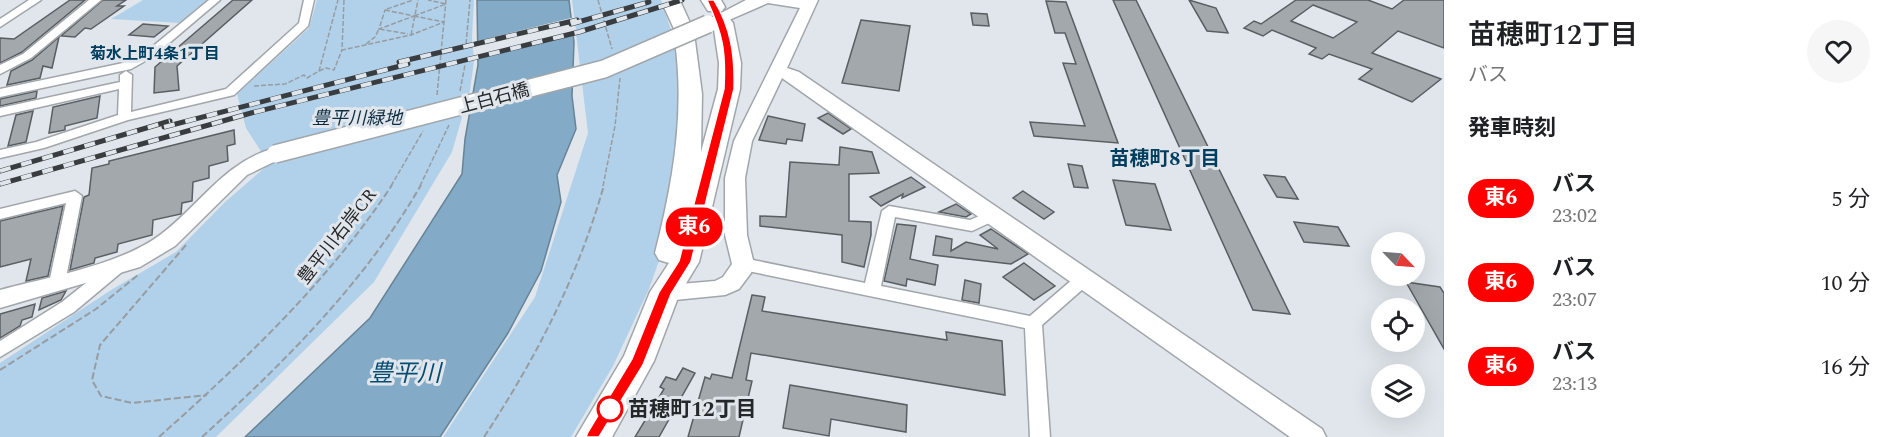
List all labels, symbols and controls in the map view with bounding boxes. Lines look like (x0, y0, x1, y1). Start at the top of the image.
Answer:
text: 苗穂町12丁目 (1468, 14, 1638, 57)
button: heart (1807, 20, 1870, 83)
district label: 菊水上町4条1丁目 (90, 42, 220, 66)
text: バス (1468, 60, 1508, 90)
street label: 上白石橋 (456, 76, 532, 121)
park label: 豊平川緑地 (312, 105, 404, 132)
text: 発車時刻 (1468, 112, 1556, 145)
district label: 苗穂町8丁目 (1109, 144, 1221, 174)
text: バス (1552, 168, 1596, 201)
text: 東6 (1485, 182, 1517, 214)
street label: 豊平川右岸CR (291, 183, 383, 290)
text: 5 分 (1831, 183, 1870, 216)
text: 23:02 (1552, 201, 1597, 231)
line badge: 東6 (667, 208, 721, 246)
text: 東6 (678, 211, 710, 243)
north arrow (1371, 232, 1425, 286)
map controls (1371, 232, 1425, 418)
text: バス (1552, 252, 1596, 285)
text: 東6 (1485, 266, 1517, 298)
text: 10 分 (1820, 267, 1870, 300)
text: 23:07 (1552, 285, 1597, 315)
button: locate (1371, 298, 1425, 352)
text: バス (1552, 336, 1596, 369)
text: 東6 (1485, 350, 1517, 382)
text: 16 分 (1820, 351, 1870, 384)
water label: 豊平川 (369, 356, 444, 392)
button: layers (1371, 364, 1425, 418)
text: 23:13 (1552, 369, 1597, 399)
place label: 苗穂町12丁目 (628, 394, 757, 426)
marker: 苗穂町12丁目 (597, 396, 623, 422)

